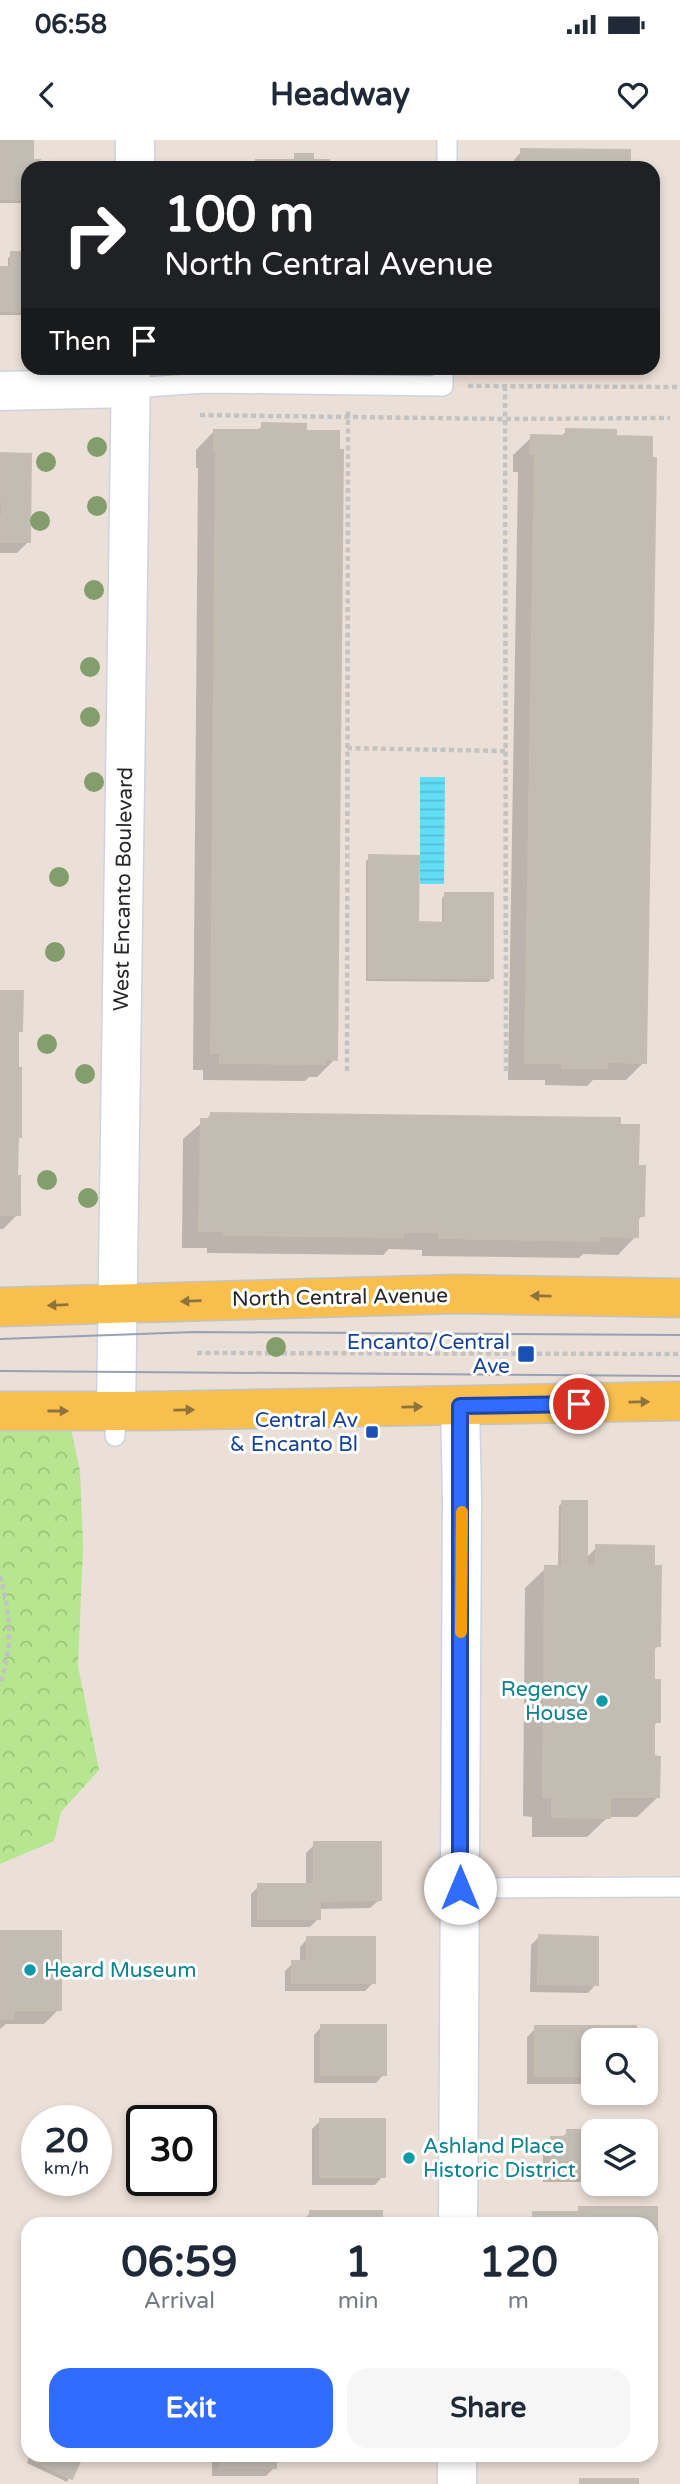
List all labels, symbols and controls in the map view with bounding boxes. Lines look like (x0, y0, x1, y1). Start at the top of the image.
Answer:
text: 06:58 (35, 9, 107, 40)
icon: back (28, 76, 66, 114)
text: Headway (270, 76, 410, 114)
icon: heart (614, 76, 652, 114)
text: 100 m (164, 186, 314, 245)
icon: right (49, 189, 140, 280)
text: North Central Avenue (164, 246, 493, 284)
icon: arrive (125, 322, 163, 360)
text: Then (49, 326, 111, 357)
street label: West Encanto Boulevard (109, 767, 138, 1011)
street label: North Central Avenue (232, 1283, 448, 1312)
one-way arrow (530, 1290, 552, 1302)
one-way arrow (180, 1295, 202, 1307)
one-way arrow (47, 1299, 69, 1311)
place label: Encanto/Central Ave (347, 1330, 510, 1379)
marker: Encanto/Central Ave (516, 1344, 536, 1364)
pin (549, 1374, 609, 1434)
icon: arrive (560, 1385, 598, 1423)
one-way arrow (628, 1396, 650, 1408)
one-way arrow (401, 1401, 423, 1413)
one-way arrow (173, 1404, 195, 1416)
one-way arrow (47, 1405, 69, 1417)
place label: Central Av & Encanto Bl (230, 1408, 358, 1457)
marker: Central Av & Encanto Bl (364, 1424, 380, 1440)
place label: Regency House (501, 1677, 588, 1726)
marker: Regency House (594, 1693, 610, 1709)
position arrow (423, 1851, 497, 1925)
place label: Heard Museum (44, 1958, 197, 1983)
marker: Heard Museum (22, 1962, 38, 1978)
map controls (581, 2028, 658, 2196)
button: search (581, 2028, 658, 2105)
speed limit sign: 30 (126, 2105, 217, 2196)
button: layers (581, 2119, 658, 2196)
text: 20 (45, 2120, 88, 2162)
place label: Ashland Place Historic District (423, 2134, 576, 2183)
marker: Ashland Place Historic District (401, 2150, 417, 2166)
text: km/h (44, 2157, 89, 2179)
text: 06:59 (121, 2237, 238, 2288)
text: 1 (345, 2237, 371, 2288)
text: 120 (479, 2237, 558, 2288)
text: Arrival (144, 2287, 215, 2315)
text: min (338, 2287, 379, 2315)
text: m (508, 2287, 529, 2315)
button: Exit (49, 2368, 333, 2448)
button: Share (347, 2368, 630, 2448)

